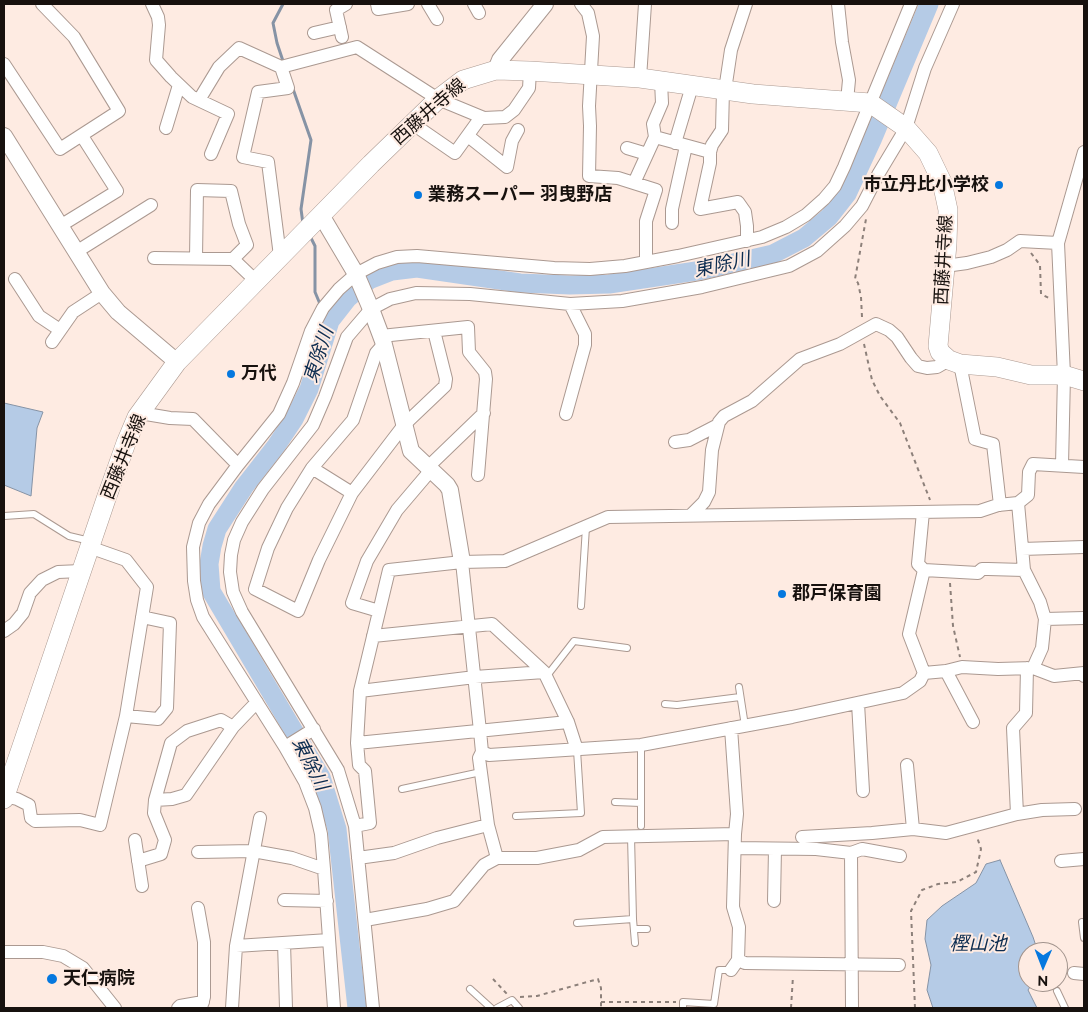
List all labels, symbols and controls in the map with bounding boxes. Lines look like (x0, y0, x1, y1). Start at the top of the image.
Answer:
street label: 西藤井寺線 (388, 74, 470, 150)
place label: 市立丹比小学校 (863, 174, 989, 196)
marker: 市立丹比小学校 (993, 179, 1005, 191)
place label: 業務スーパー 羽曳野店 (428, 184, 612, 206)
marker: 業務スーパー 羽曳野店 (412, 189, 424, 201)
street label: 西藤井寺線 (931, 214, 957, 306)
water label: 東除川 (692, 248, 752, 282)
water label: 東除川 (299, 324, 339, 386)
place label: 万代 (241, 363, 277, 385)
marker: 万代 (225, 368, 237, 380)
street label: 西藤井寺線 (97, 411, 151, 503)
place label: 郡戸保育園 (792, 583, 882, 605)
marker: 郡戸保育園 (776, 588, 788, 600)
water label: 東除川 (287, 733, 333, 795)
water label: 樫山池 (950, 933, 1006, 955)
north arrow (1018, 942, 1068, 992)
place label: 天仁病院 (63, 968, 135, 990)
marker: 天仁病院 (45, 972, 59, 986)
text: N (1037, 973, 1048, 989)

